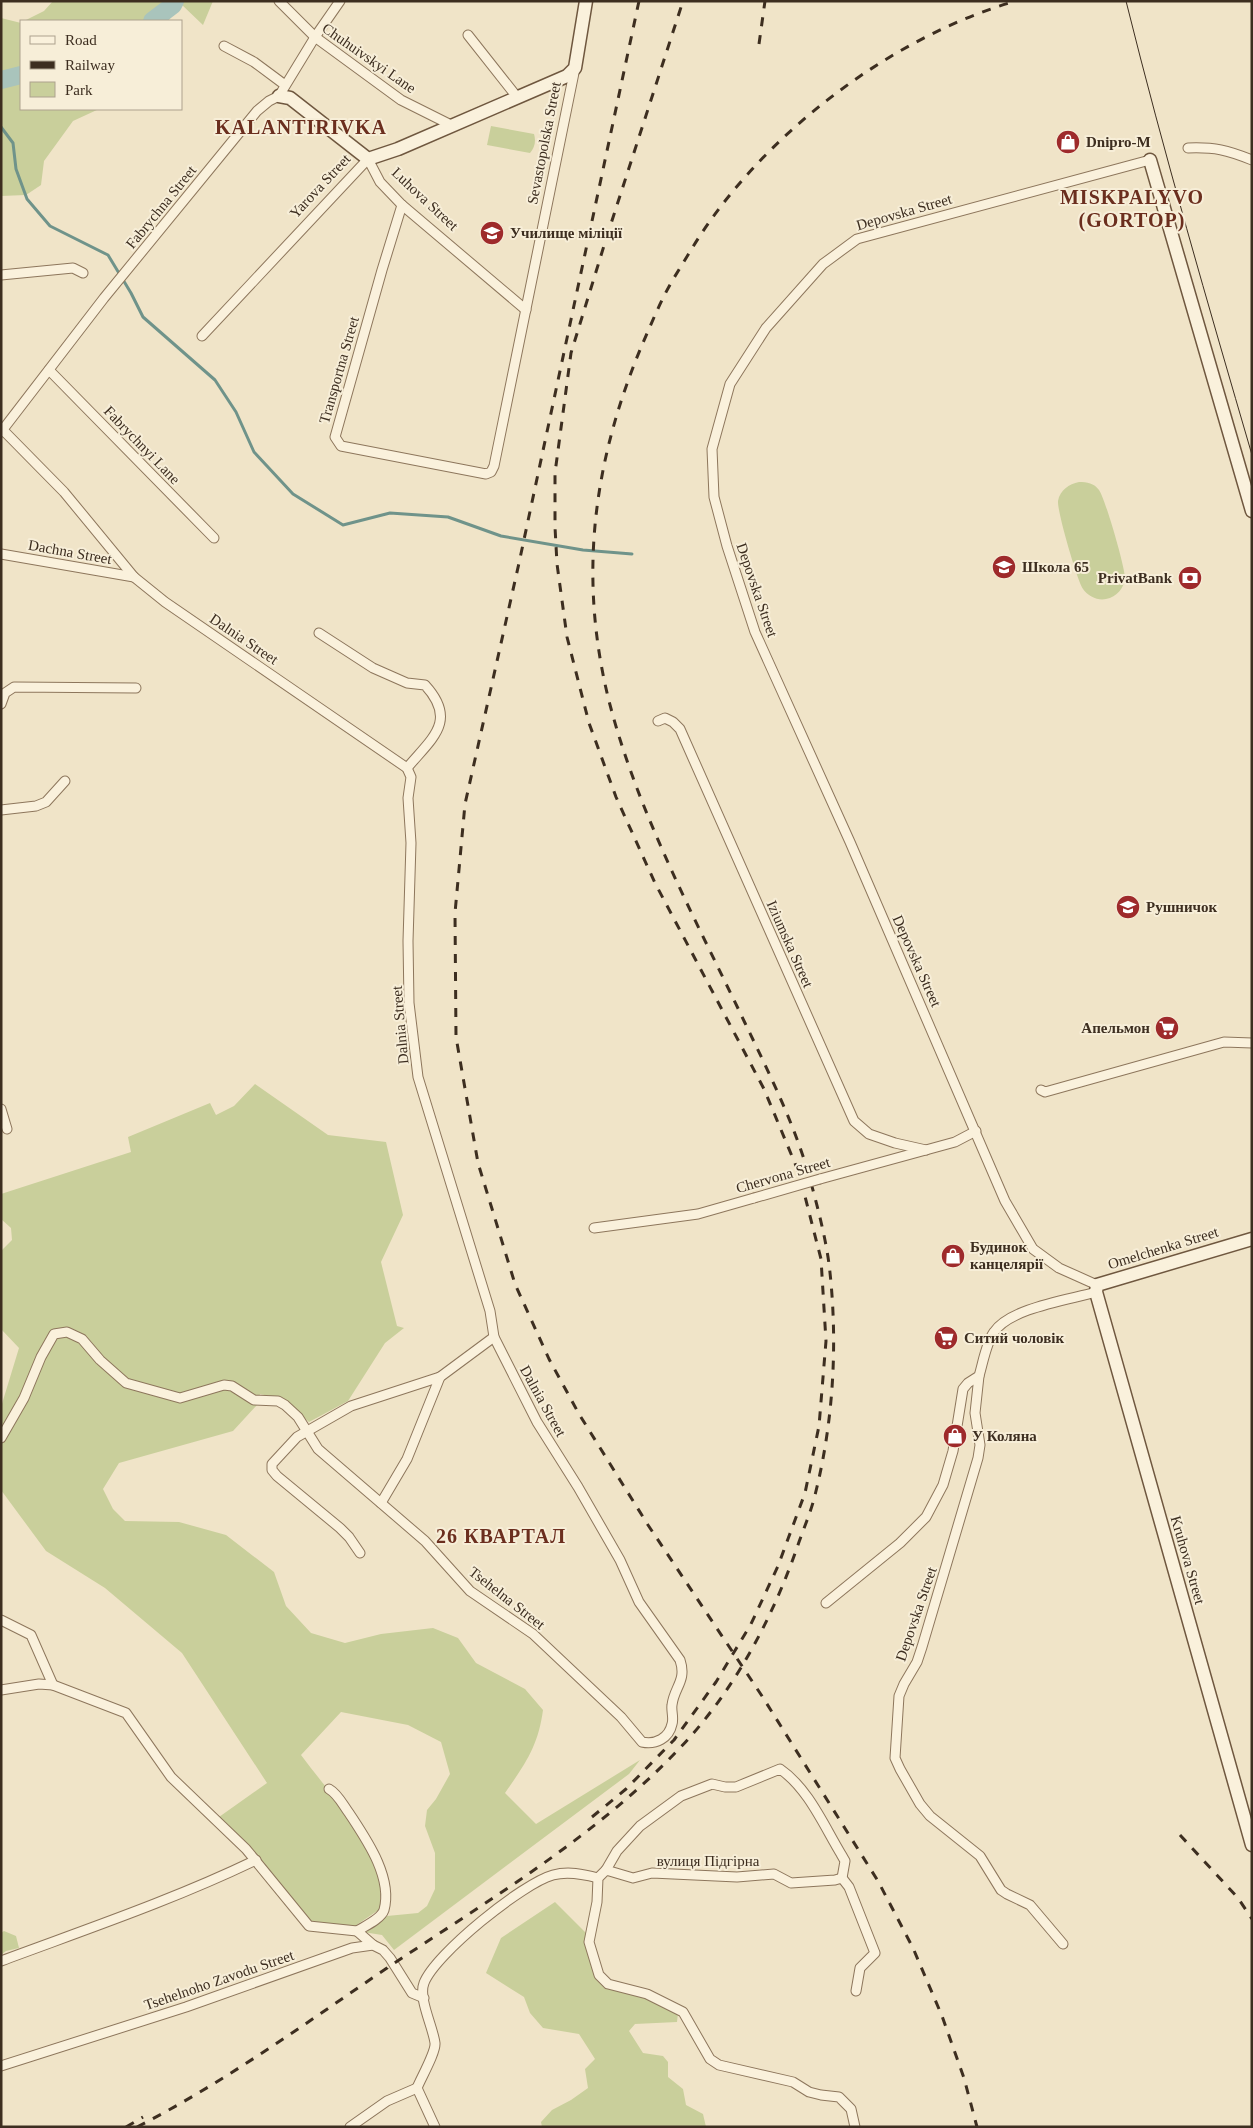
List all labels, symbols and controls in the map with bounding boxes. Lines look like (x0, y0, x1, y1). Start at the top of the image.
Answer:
legend (20, 20, 182, 110)
street label: Chuhuivskyi Lane (319, 20, 419, 96)
text: Road (65, 32, 97, 48)
text: Railway (65, 57, 115, 73)
street label: Sevastopolska Street (524, 80, 564, 206)
text: Park (65, 82, 93, 98)
district label: KALANTIRIVKA (215, 116, 387, 138)
shop icon: Dnipro-M (1055, 129, 1081, 155)
place label: Dnipro-M (1086, 134, 1151, 150)
street label: Yarova Street (286, 150, 354, 221)
street label: Fabrychna Street (123, 162, 200, 252)
street label: Luhova Street (389, 164, 462, 234)
district label: MISKPALYVO (GORTOP) (1060, 186, 1204, 232)
street label: Depovska Street (854, 190, 954, 233)
school or university icon: Училище міліції (479, 220, 505, 246)
place label: Училище міліції (510, 225, 623, 241)
street label: Transportna Street (316, 314, 362, 425)
street label: Fabrychnyi Lane (101, 403, 183, 488)
street label: Dachna Street (27, 537, 114, 567)
street label: Depovska Street (733, 541, 781, 640)
school or university icon: Школа 65 (991, 554, 1017, 580)
place label: Школа 65 (1022, 559, 1089, 575)
bank icon: PrivatBank (1177, 565, 1203, 591)
place label: PrivatBank (1098, 570, 1173, 586)
street label: Dalnia Street (207, 610, 282, 668)
school or university icon: Рушничок (1115, 894, 1141, 920)
street label: Iziumska Street (764, 898, 817, 991)
place label: Рушничок (1146, 899, 1218, 915)
street label: Depovska Street (890, 913, 945, 1010)
street label: Dalnia Street (389, 984, 411, 1065)
supermarket icon: Апельмон (1154, 1015, 1180, 1041)
place label: Апельмон (1081, 1020, 1150, 1036)
street label: Chervona Street (734, 1154, 833, 1196)
street label: Omelchenka Street (1106, 1223, 1221, 1272)
place label: Будинок канцелярії (970, 1239, 1044, 1272)
shop icon: Будинок канцелярії (940, 1243, 966, 1269)
supermarket icon: Ситий чоловік (933, 1325, 959, 1351)
place label: Ситий чоловік (964, 1330, 1064, 1346)
street label: Dalnia Street (517, 1363, 569, 1440)
shop icon: У Коляна (942, 1423, 968, 1449)
place label: У Коляна (972, 1428, 1037, 1444)
street label: Kruhova Street (1168, 1514, 1208, 1607)
district label: 26 КВАРТАЛ (436, 1525, 566, 1547)
street label: Tsehelna Street (466, 1563, 549, 1633)
street label: Depovska Street (892, 1564, 940, 1663)
street label: вулиця Підгірна (657, 1853, 760, 1869)
street label: Tsehelnoho Zavodu Street (142, 1947, 297, 2013)

